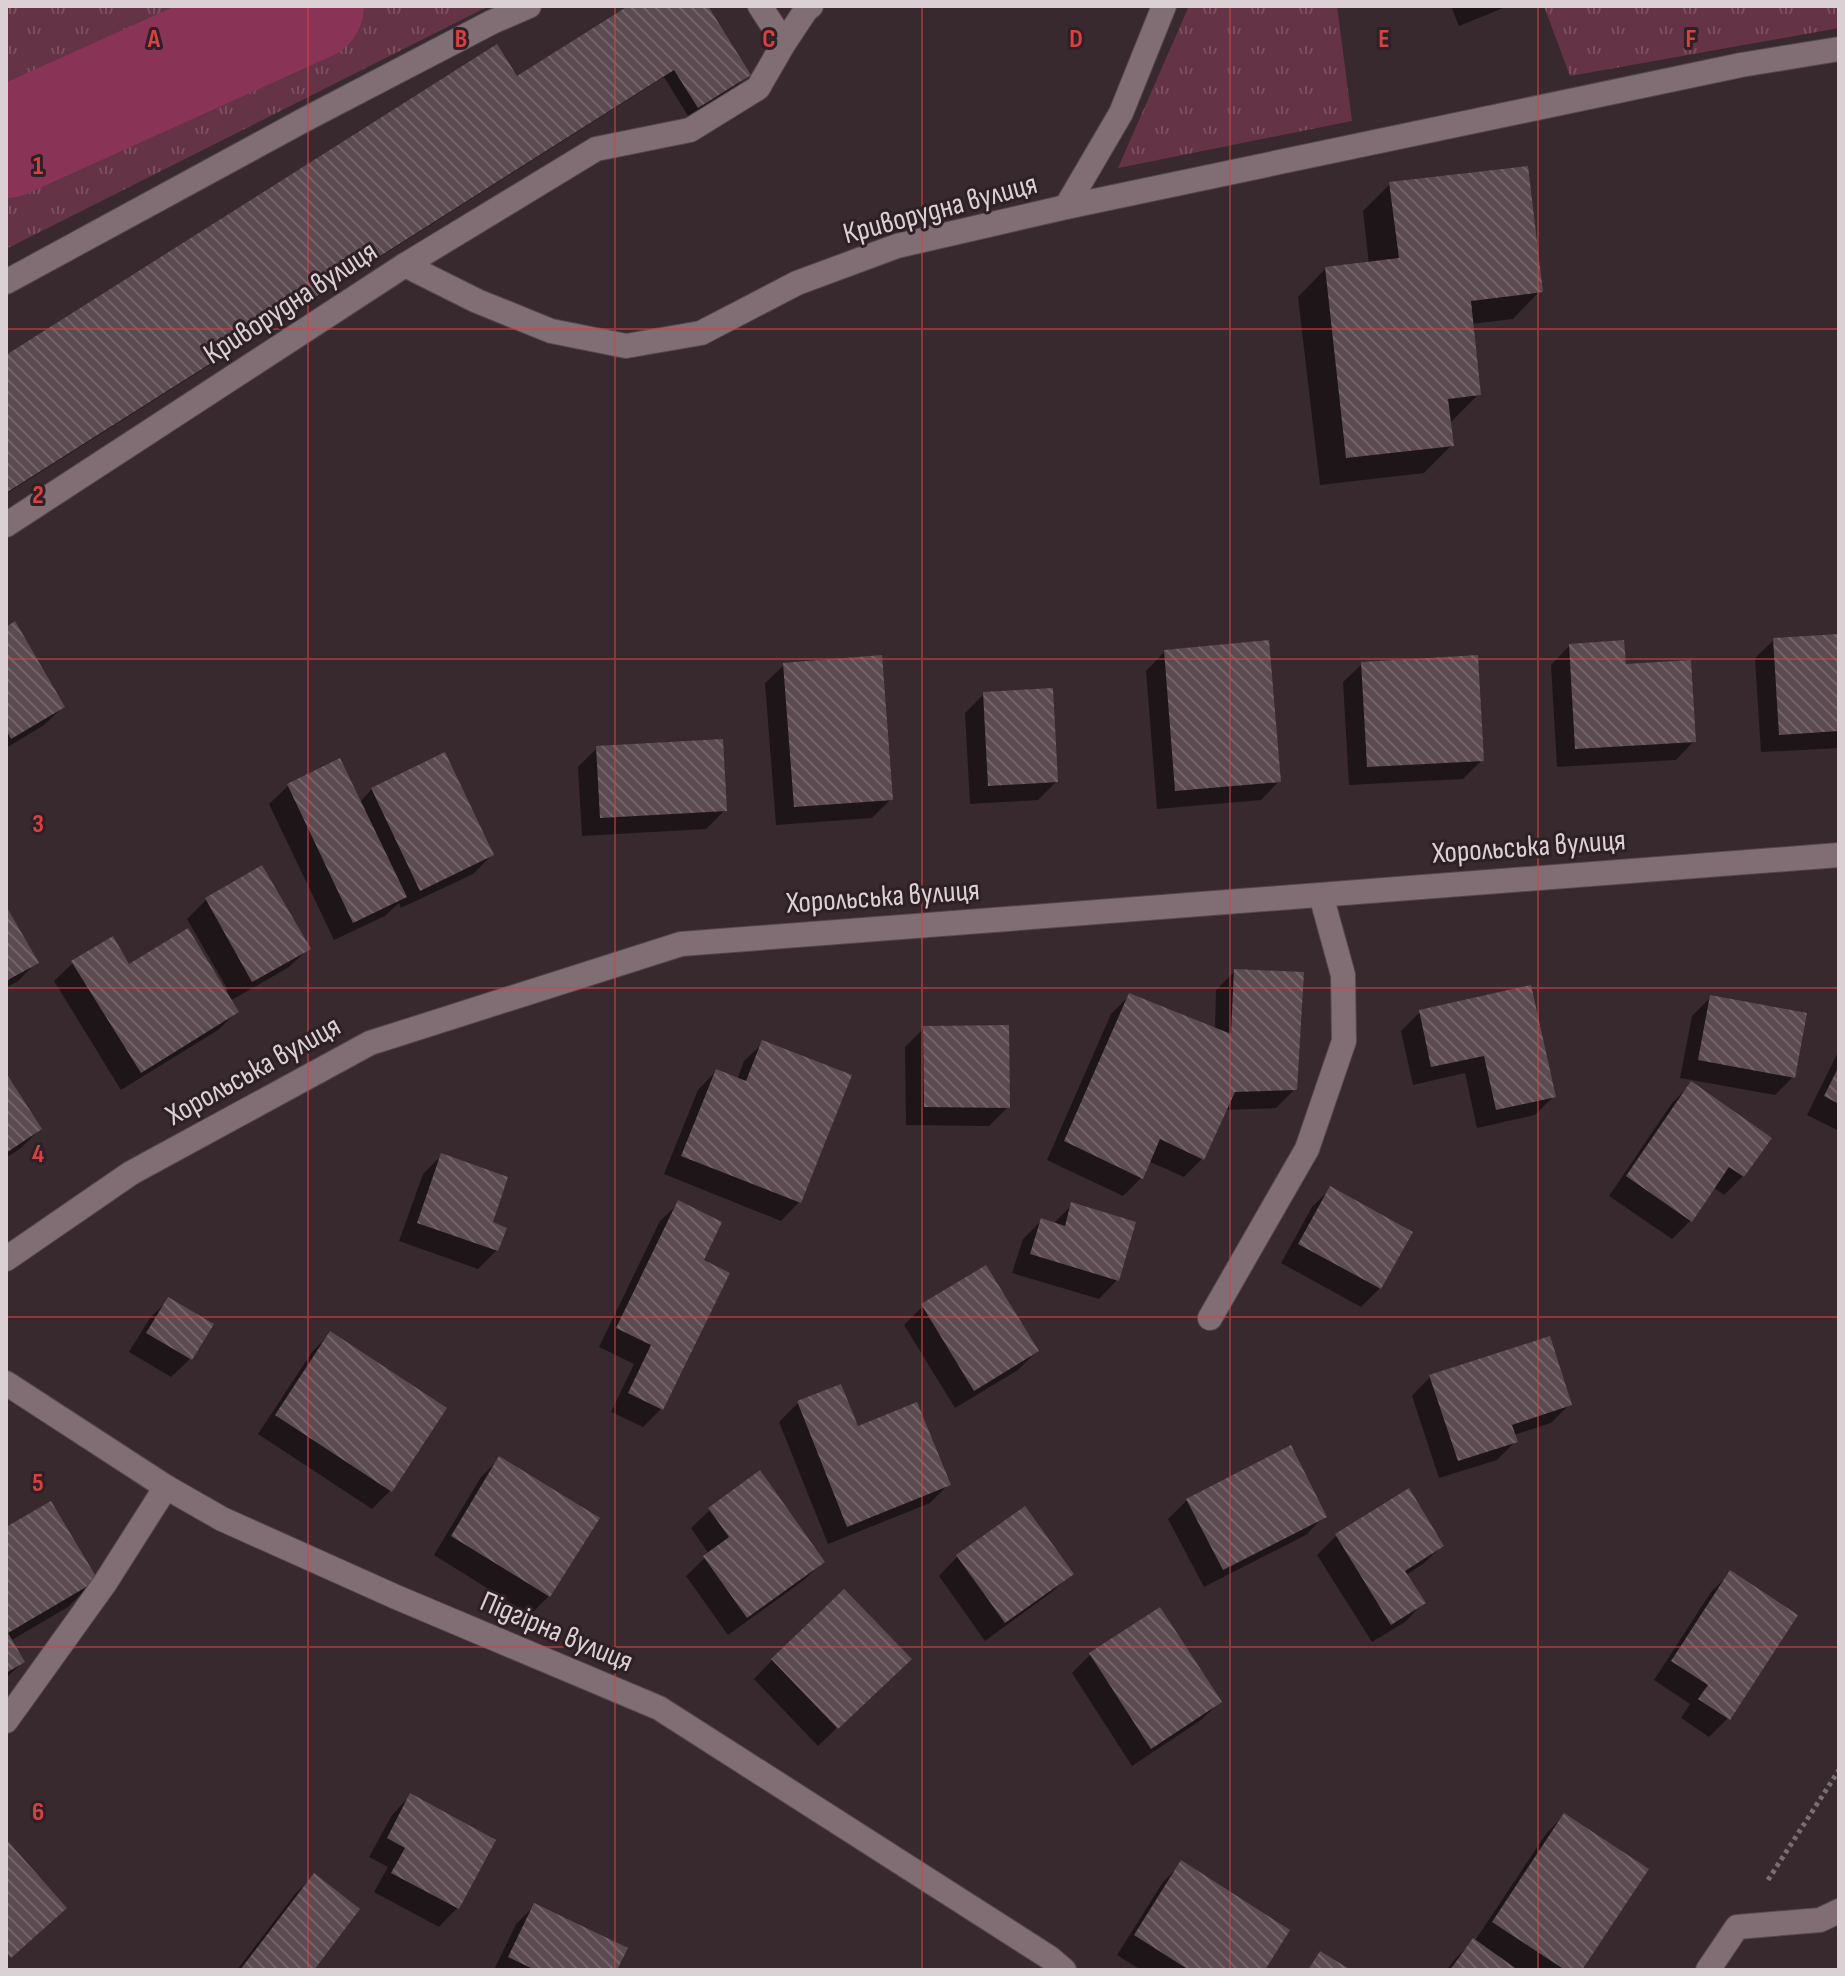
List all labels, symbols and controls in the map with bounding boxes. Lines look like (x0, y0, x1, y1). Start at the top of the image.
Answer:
text: A (147, 24, 161, 55)
text: B (455, 24, 467, 55)
text: C (762, 24, 776, 55)
text: D (1069, 24, 1083, 55)
text: E (1378, 24, 1390, 55)
text: F (1686, 24, 1697, 55)
text: 1 (33, 151, 43, 182)
street label: Криворудна вулиця (839, 166, 1041, 252)
street label: Криворудна вулиця (197, 233, 384, 372)
text: 2 (32, 480, 44, 511)
text: 3 (32, 809, 44, 840)
street label: Хорольська вулиця (1430, 822, 1627, 872)
street label: Хорольська вулиця (784, 872, 981, 922)
street label: Хорольська вулиця (159, 1008, 347, 1134)
text: 4 (32, 1139, 44, 1170)
text: 5 (32, 1468, 44, 1499)
street label: Підгірна вулиця (475, 1584, 638, 1680)
text: 6 (32, 1797, 44, 1828)

